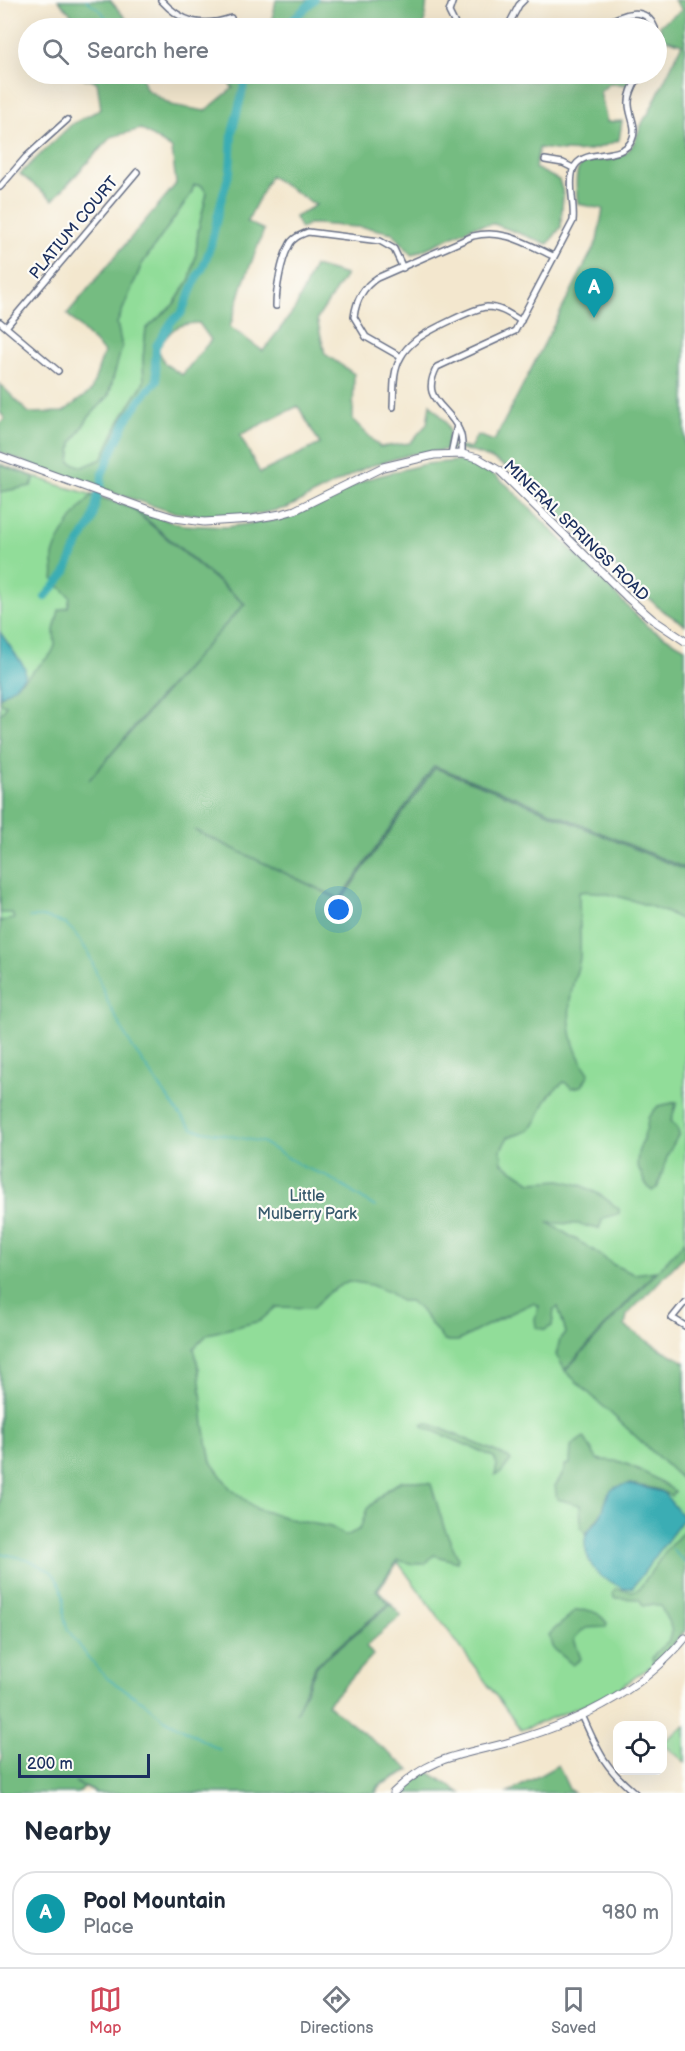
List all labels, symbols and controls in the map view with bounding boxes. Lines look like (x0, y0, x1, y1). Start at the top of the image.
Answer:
search box (18, 18, 667, 84)
icon: search (39, 35, 72, 68)
text: Search here (87, 38, 209, 65)
street label: PLATIUM COURT (26, 173, 123, 283)
pin: A (574, 268, 614, 318)
street label: MINERAL SPRINGS ROAD (499, 457, 652, 605)
your location (324, 895, 353, 924)
park label: Little Mulberry Park (257, 1187, 357, 1224)
map controls (613, 1721, 667, 1775)
button: locate (613, 1721, 667, 1775)
scale bar (18, 1751, 150, 1778)
text: 200 m (27, 1755, 73, 1774)
text: Nearby (24, 1817, 111, 1848)
text: Pool Mountain (83, 1888, 226, 1915)
text: A (39, 1901, 52, 1925)
text: 980 m (602, 1901, 659, 1925)
text: Place (83, 1915, 134, 1939)
tab: Map (89, 1983, 122, 2038)
tab: Directions (300, 1983, 373, 2038)
tab: Saved (551, 1983, 596, 2038)

